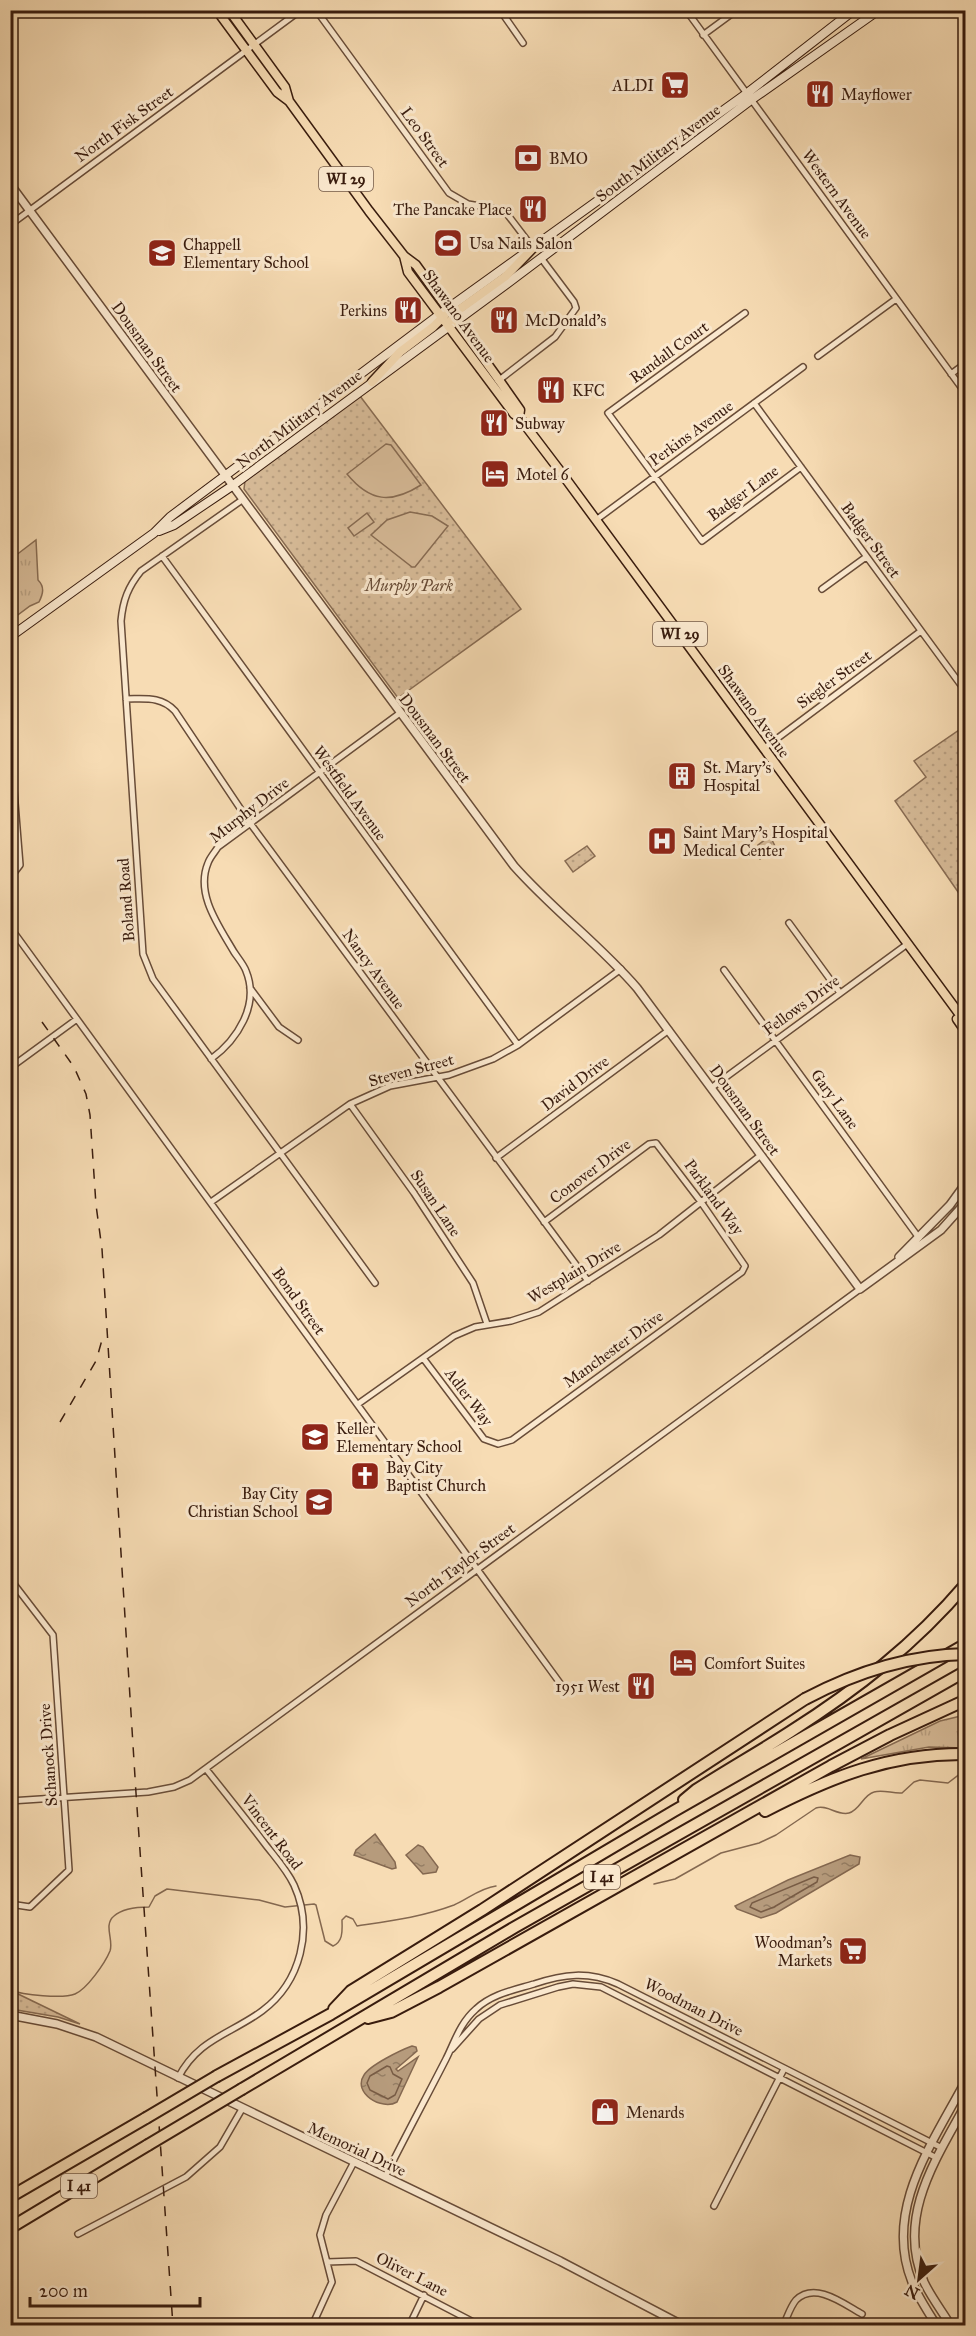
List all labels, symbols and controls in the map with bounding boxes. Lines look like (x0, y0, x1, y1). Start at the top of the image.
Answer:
supermarket icon: ALDI (659, 69, 691, 101)
place label: ALDI (611, 76, 654, 95)
restaurant icon: Mayflower (804, 78, 836, 110)
street label: North Fisk Street (71, 82, 177, 166)
place label: Mayflower (841, 85, 912, 104)
street label: South Military Avenue (592, 100, 724, 206)
street label: Leo Street (397, 103, 453, 171)
bank icon: BMO (512, 142, 544, 174)
street label: Western Avenue (798, 146, 876, 243)
place label: BMO (549, 149, 588, 168)
road number: WI 29 (319, 167, 373, 191)
restaurant icon: The Pancake Place (517, 193, 549, 225)
place label: The Pancake Place (393, 200, 512, 219)
sports icon: Usa Nails Salon (432, 227, 464, 259)
place label: Usa Nails Salon (469, 234, 573, 253)
place label: Chappell Elementary School (183, 235, 309, 272)
school or university icon: Chappell Elementary School (146, 237, 178, 269)
street label: Shawano Avenue (419, 266, 499, 366)
restaurant icon: Perkins (392, 294, 424, 326)
street label: Dousman Street (108, 298, 186, 396)
place label: Perkins (339, 301, 387, 320)
restaurant icon: McDonald's (488, 304, 520, 336)
place label: McDonald's (525, 311, 606, 330)
street label: Randall Court (626, 317, 712, 387)
street label: North Military Avenue (232, 365, 366, 472)
restaurant icon: KFC (535, 374, 567, 406)
place label: KFC (572, 381, 605, 400)
street label: Perkins Avenue (645, 396, 737, 470)
restaurant icon: Subway (478, 407, 510, 439)
place label: Subway (515, 414, 565, 433)
hotel icon: Motel 6 (479, 458, 511, 490)
street label: Badger Lane (704, 461, 783, 526)
place label: Motel 6 (516, 465, 570, 484)
street label: Badger Street (836, 499, 905, 582)
park label: Murphy Park (363, 576, 453, 596)
road number: WI 29 (653, 622, 707, 646)
street label: Siegler Street (793, 645, 876, 713)
street label: Shawano Avenue (714, 661, 794, 761)
street label: Dousman Street (395, 689, 475, 787)
street label: Westfield Avenue (309, 742, 391, 844)
place label: St. Mary's Hospital (703, 758, 772, 795)
building icon: St. Mary's Hospital (666, 760, 698, 792)
street label: Murphy Drive (206, 773, 293, 847)
place label: Saint Mary's Hospital Medical Center (683, 823, 829, 860)
hospital icon: Saint Mary's Hospital Medical Center (646, 825, 678, 857)
street label: Boland Road (114, 857, 138, 943)
street label: Nancy Avenue (339, 925, 410, 1013)
street label: Fellows Drive (759, 971, 843, 1039)
street label: Steven Street (366, 1049, 456, 1090)
street label: David Drive (537, 1051, 613, 1115)
street label: Dousman Street (706, 1061, 784, 1159)
street label: Gary Lane (807, 1065, 863, 1133)
street label: Conover Drive (546, 1134, 634, 1208)
street label: Parkland Way (680, 1156, 748, 1239)
street label: Susan Lane (407, 1166, 465, 1240)
street label: Westplain Drive (524, 1237, 624, 1307)
street label: Bond Street (268, 1264, 330, 1339)
street label: Manchester Drive (559, 1306, 667, 1392)
street label: Adler Way (440, 1363, 497, 1430)
place label: Keller Elementary School (336, 1419, 462, 1456)
school or university icon: Keller Elementary School (299, 1421, 331, 1453)
place label: Bay City Baptist Church (386, 1458, 486, 1495)
church icon: Bay City Baptist Church (349, 1460, 381, 1492)
place label: Bay City Christian School (188, 1484, 299, 1521)
school or university icon: Bay City Christian School (303, 1486, 335, 1518)
street label: North Taylor Street (401, 1519, 519, 1611)
hotel icon: Comfort Suites (667, 1647, 699, 1679)
place label: Comfort Suites (704, 1654, 805, 1673)
restaurant icon: 1951 West (625, 1670, 657, 1702)
place label: 1951 West (555, 1677, 620, 1696)
street label: Schanock Drive (35, 1703, 61, 1807)
street label: Vincent Road (237, 1790, 306, 1873)
road number: I 41 (584, 1865, 620, 1889)
place label: Woodman's Markets (755, 1933, 832, 1970)
supermarket icon: Woodman's Markets (837, 1935, 869, 1967)
street label: Woodman Drive (641, 1974, 747, 2040)
shop icon: Menards (589, 2096, 621, 2128)
place label: Menards (626, 2103, 684, 2122)
street label: Memorial Drive (305, 2118, 410, 2180)
road number: I 41 (61, 2174, 97, 2198)
street label: Oliver Lane (373, 2248, 451, 2300)
north arrow (889, 2249, 949, 2309)
scale bar (30, 2270, 200, 2308)
text: 200 m (39, 2280, 88, 2302)
text: N (901, 2280, 923, 2303)

